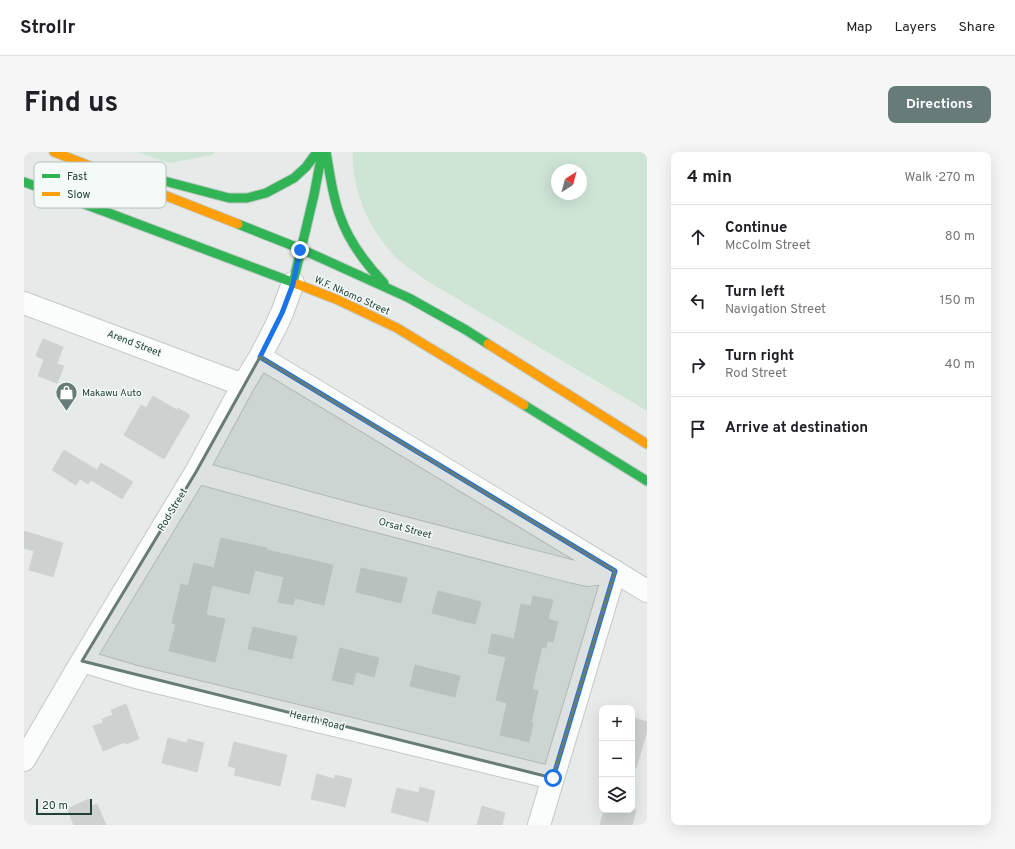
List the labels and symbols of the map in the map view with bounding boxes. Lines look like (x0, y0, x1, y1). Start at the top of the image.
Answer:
legend (34, 162, 166, 208)
north arrow (551, 164, 587, 200)
text: Fast (67, 170, 87, 184)
text: Slow (67, 188, 90, 202)
route end (291, 241, 309, 259)
street label: W.F. Nkomo Street (312, 274, 392, 319)
street label: Arend Street (105, 328, 163, 360)
shop icon: Makawu Auto (53, 380, 79, 413)
place label: Makawu Auto (82, 387, 142, 400)
street label: Rod Street (155, 486, 191, 534)
street label: Orsat Street (377, 516, 433, 542)
street label: Hearth Road (288, 708, 346, 734)
route start (544, 769, 562, 787)
scale bar (36, 797, 92, 816)

